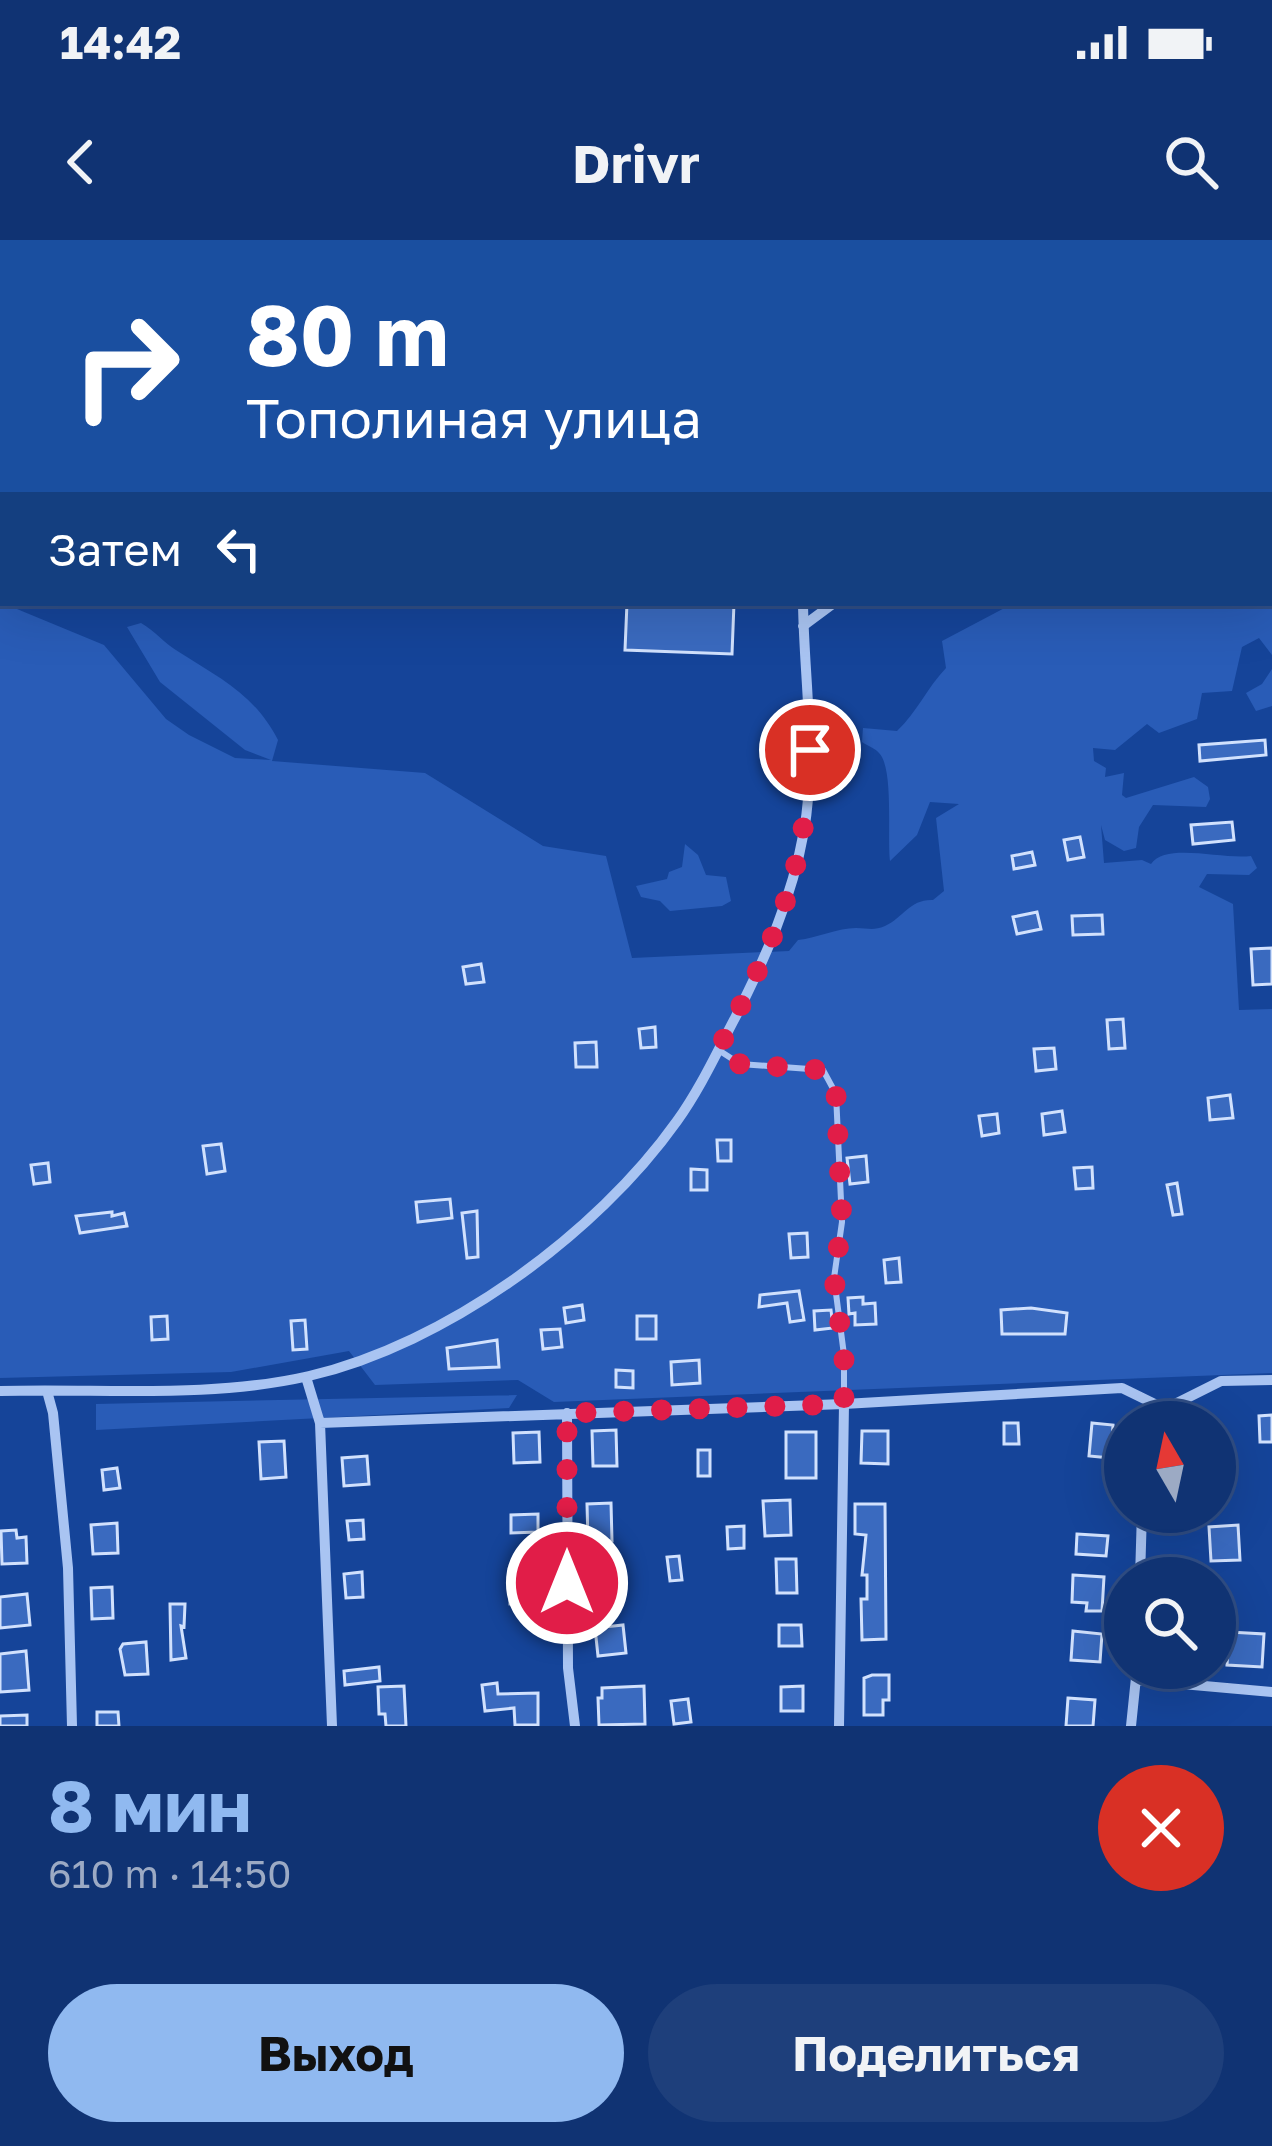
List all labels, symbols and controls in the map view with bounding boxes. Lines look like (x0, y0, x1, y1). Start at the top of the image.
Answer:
text: 14:42 (60, 15, 181, 69)
icon: back (48, 129, 114, 195)
icon: search (1158, 129, 1224, 195)
text: Drivr (572, 130, 700, 195)
text: 80 m (246, 284, 449, 384)
icon: right (48, 288, 204, 444)
text: Тополиная улица (246, 385, 702, 450)
icon: left (206, 516, 272, 582)
text: Затем (48, 522, 182, 576)
pin (759, 699, 861, 801)
icon: arrive (777, 717, 843, 783)
north arrow (1104, 1401, 1236, 1533)
map controls (1104, 1401, 1236, 1689)
position arrow (504, 1520, 630, 1646)
button: search (1104, 1557, 1236, 1689)
text: 8 мин (48, 1761, 252, 1848)
button: close (1098, 1765, 1224, 1891)
text: 610 m · 14:50 (48, 1850, 291, 1897)
button: Выход (48, 1984, 624, 2122)
button: Поделиться (648, 1984, 1224, 2122)

